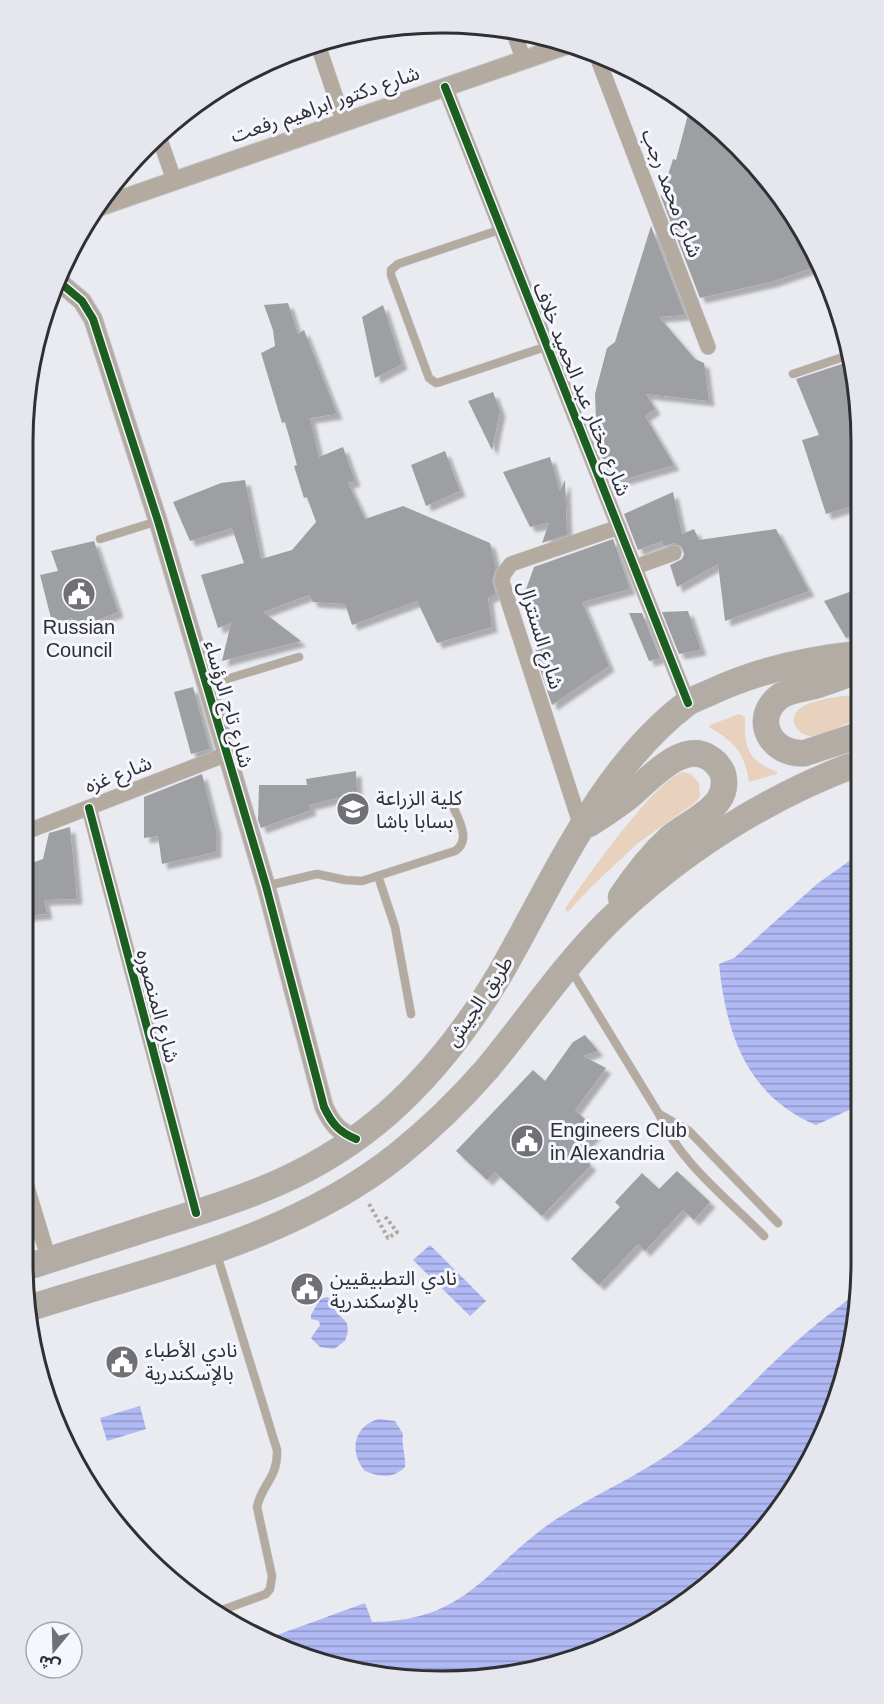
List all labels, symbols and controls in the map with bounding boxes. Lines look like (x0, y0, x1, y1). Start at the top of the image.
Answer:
street label: شارع دكتور ابراهيم رفعت (228, 61, 424, 150)
street label: شارع محمد رجب (634, 126, 707, 262)
street label: شارع مختار عبد الحميد خلاف (525, 279, 635, 501)
public building icon: Russian Council (61, 576, 97, 612)
street label: شارع السنترال (510, 578, 568, 693)
place label: Russian Council (43, 616, 115, 661)
street label: شارع تاج الرؤساء (196, 638, 258, 771)
street label: شارع غزه (81, 751, 156, 801)
place label: كلية الزراعة بسابا باشا (376, 787, 463, 832)
school or university icon: كلية الزراعة بسابا باشا (335, 791, 371, 827)
street label: شارع المنصوره (129, 947, 184, 1066)
street label: طريق الجيش (441, 952, 519, 1051)
place label: Engineers Club in Alexandria (550, 1119, 687, 1164)
public building icon: Engineers Club in Alexandria (509, 1123, 545, 1159)
place label: نادي التطبيقيين بالإسكندرية (330, 1267, 457, 1314)
public building icon: نادي التطبيقيين بالإسكندرية (289, 1271, 325, 1307)
place label: نادي الأطباء بالإسكندرية (145, 1339, 237, 1386)
public building icon: نادي الأطباء بالإسكندرية (104, 1344, 140, 1380)
north arrow (24, 1620, 84, 1680)
text: ش (36, 1651, 63, 1675)

